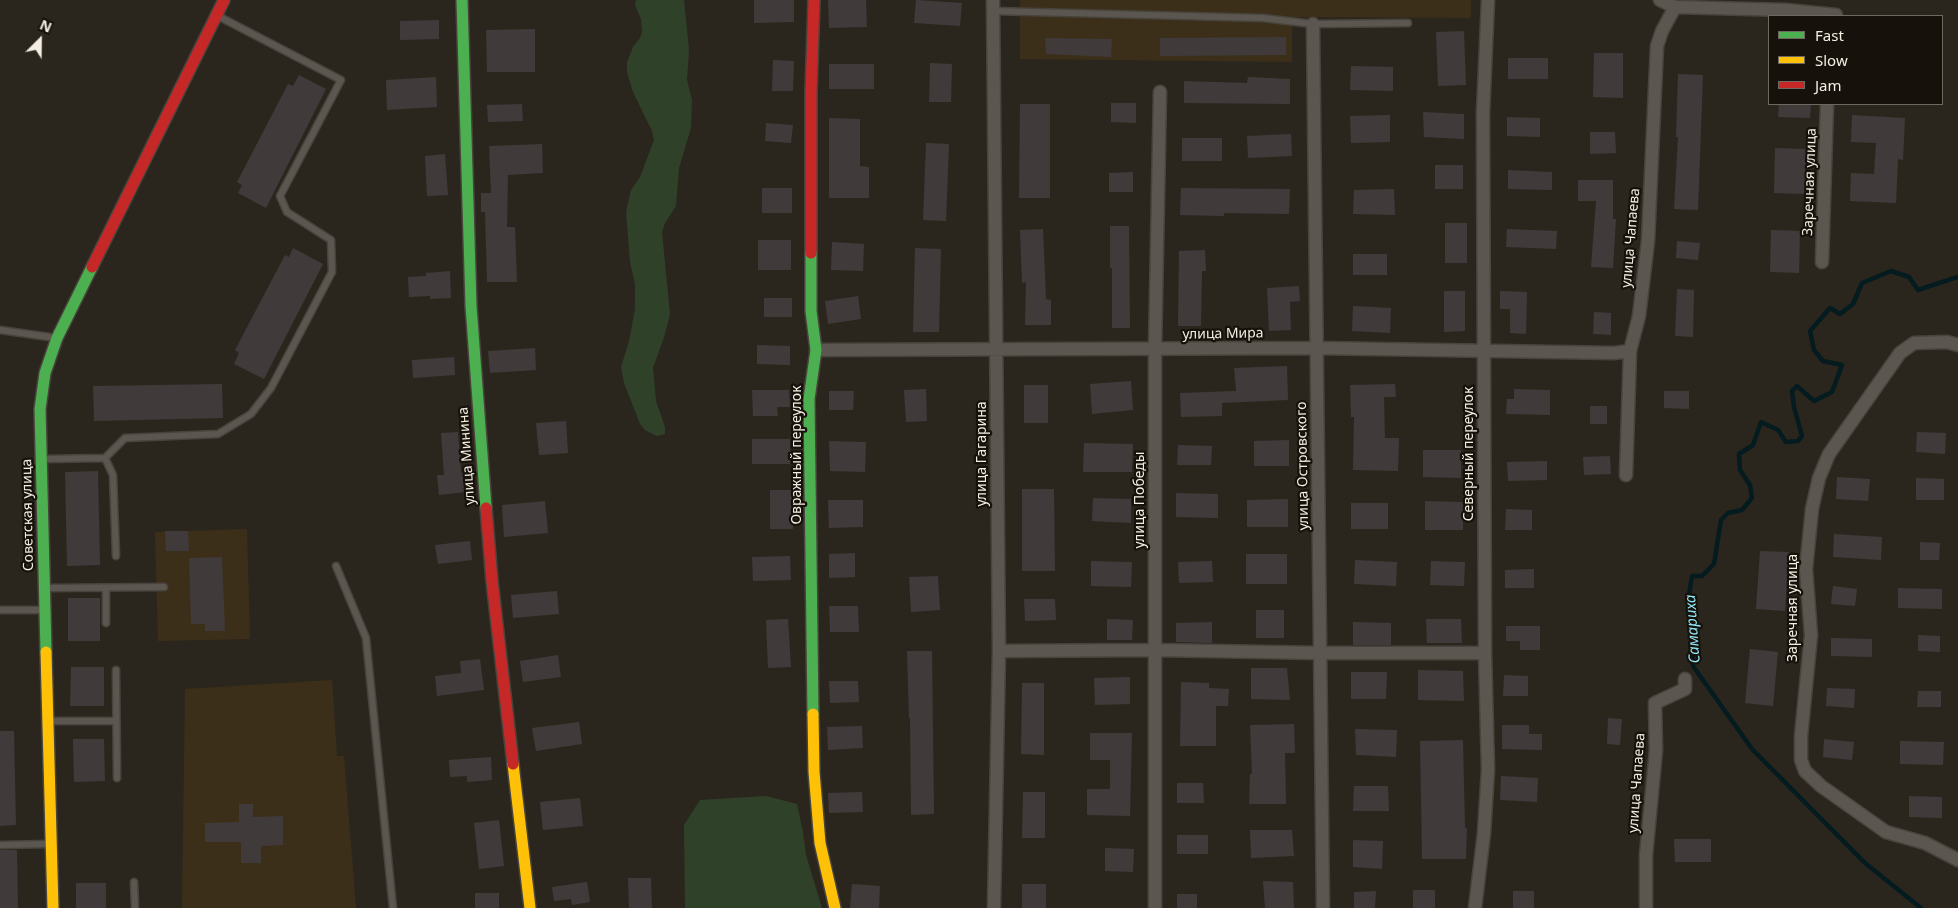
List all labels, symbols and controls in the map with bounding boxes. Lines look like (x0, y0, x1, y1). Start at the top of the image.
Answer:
north arrow (15, 15, 65, 65)
text: N (37, 15, 55, 37)
legend (1768, 15, 1943, 105)
text: Fast (1815, 25, 1844, 45)
text: Slow (1815, 50, 1848, 70)
text: Jam (1815, 75, 1842, 95)
street label: Заречная улица (1800, 128, 1820, 236)
street label: улица Чапаева (1618, 187, 1644, 289)
street label: улица Мира (1182, 325, 1264, 343)
street label: Овражный переулок (789, 385, 805, 525)
street label: Северный переулок (1461, 387, 1477, 521)
street label: улица Гагарина (974, 401, 990, 507)
street label: улица Островского (1293, 401, 1313, 531)
street label: улица Минина (455, 406, 479, 506)
street label: улица Победы (1132, 452, 1148, 548)
street label: Советская улица (19, 459, 37, 571)
street label: Заречная улица (1785, 554, 1801, 662)
water label: Самариха (1682, 594, 1704, 664)
street label: улица Чапаева (1625, 732, 1649, 834)

